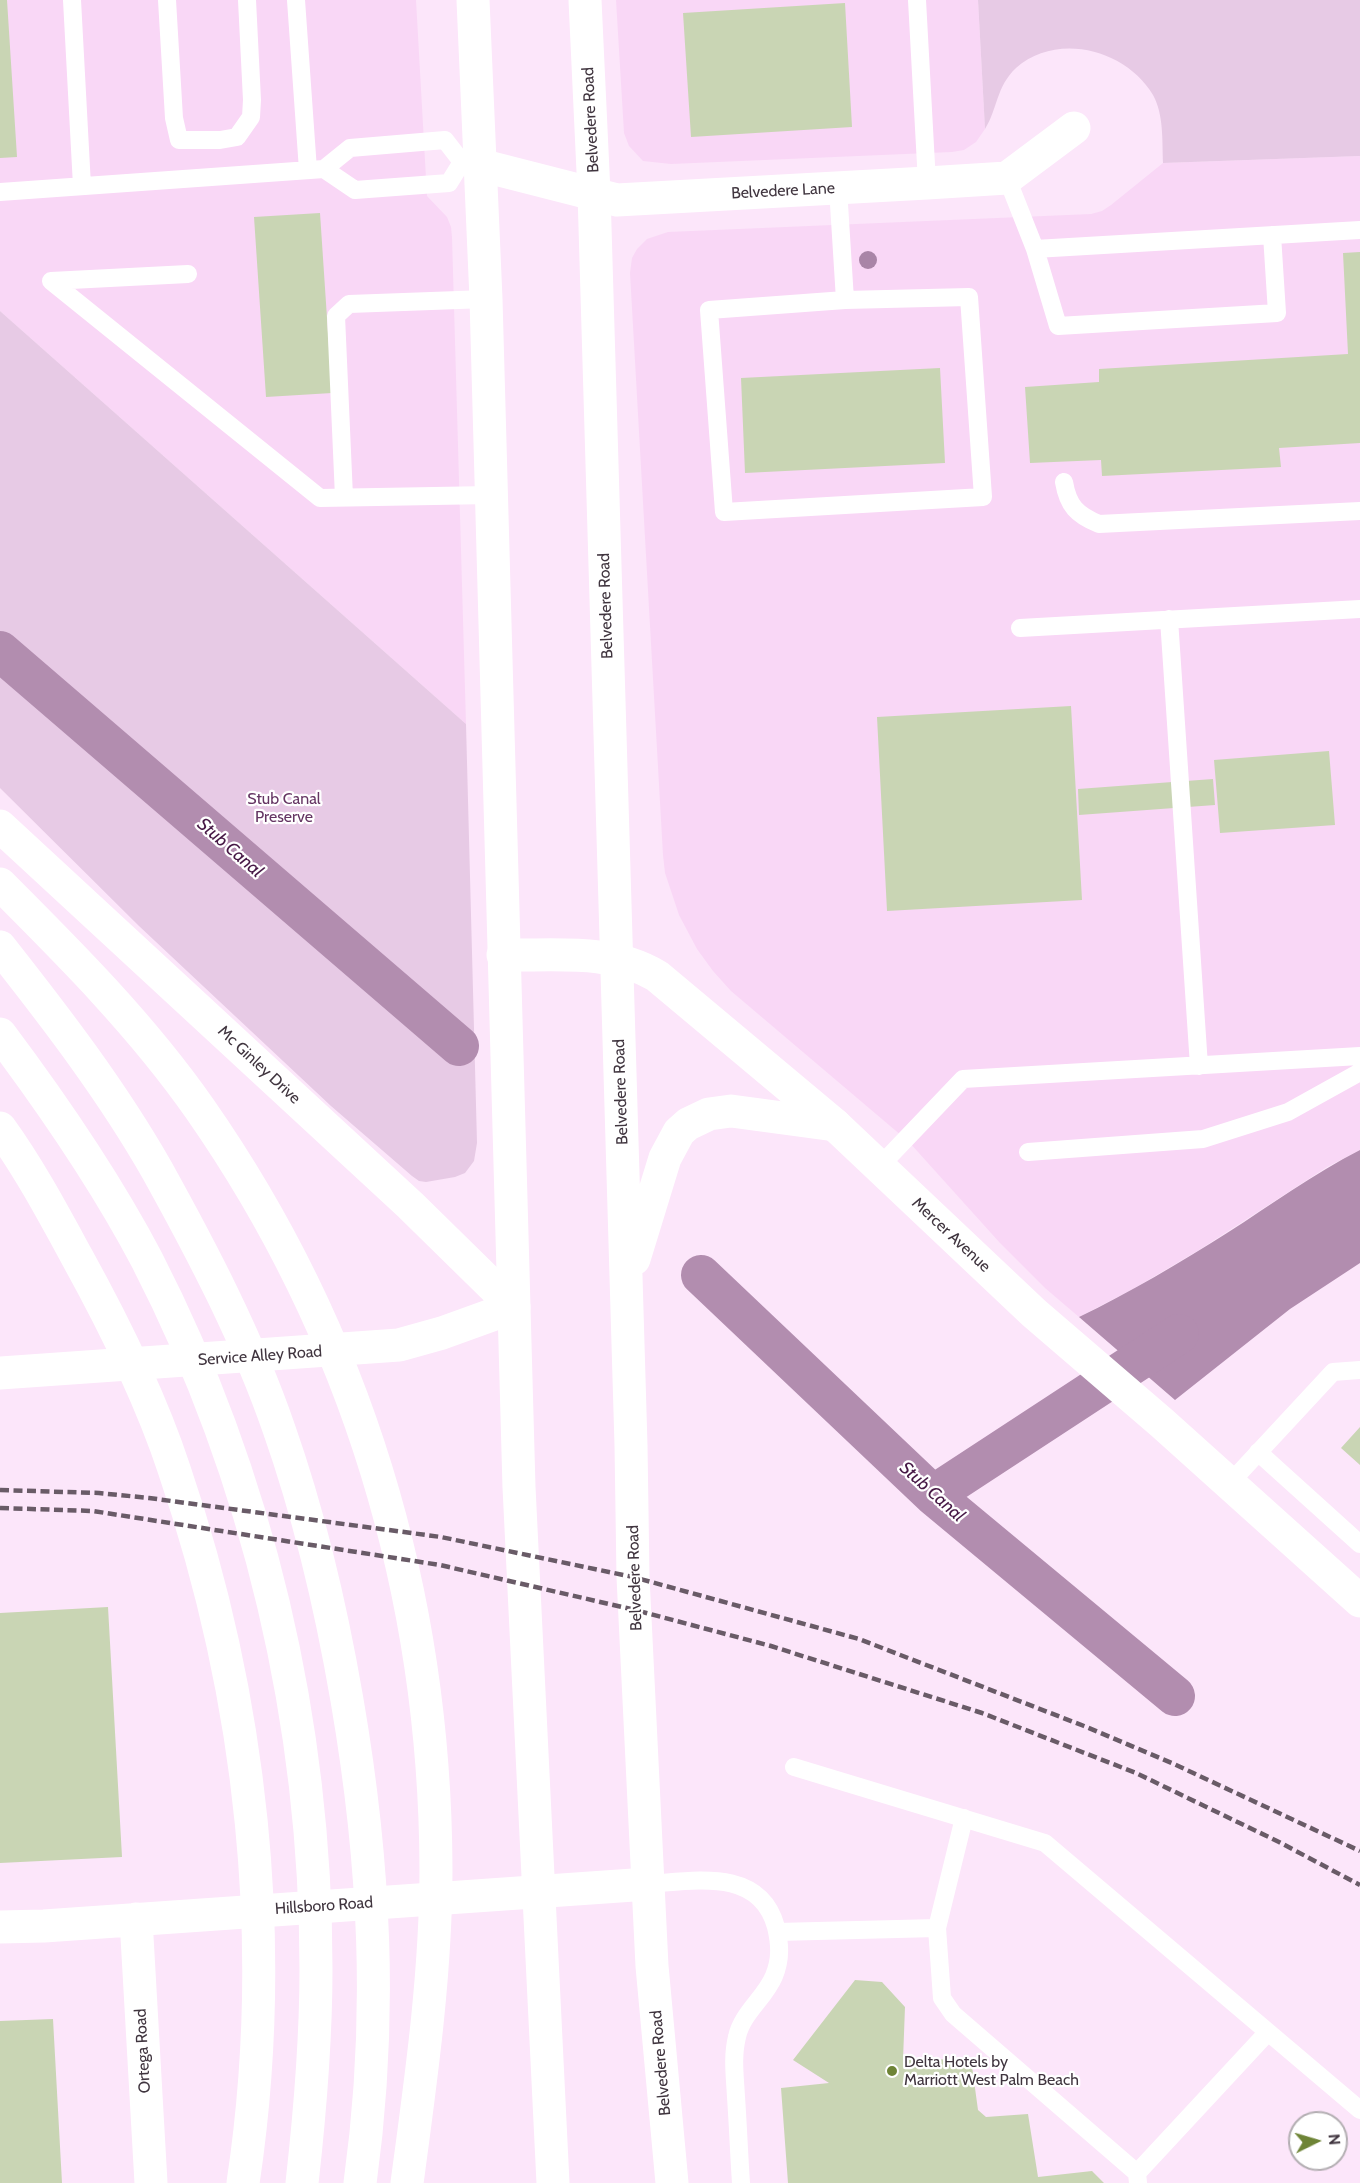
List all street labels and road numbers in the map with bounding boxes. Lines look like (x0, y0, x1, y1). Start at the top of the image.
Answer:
street label: Belvedere Road (579, 67, 603, 173)
street label: Belvedere Lane (731, 179, 835, 203)
street label: Belvedere Road (595, 553, 617, 659)
street label: Mc Ginley Drive (214, 1022, 304, 1108)
street label: Belvedere Road (610, 1039, 632, 1145)
street label: Mercer Avenue (908, 1194, 994, 1276)
street label: Service Alley Road (197, 1342, 323, 1370)
street label: Belvedere Road (624, 1525, 646, 1631)
street label: Hillsboro Road (274, 1893, 374, 1919)
street label: Ortega Road (131, 2008, 155, 2094)
street label: Belvedere Road (647, 2009, 675, 2117)

